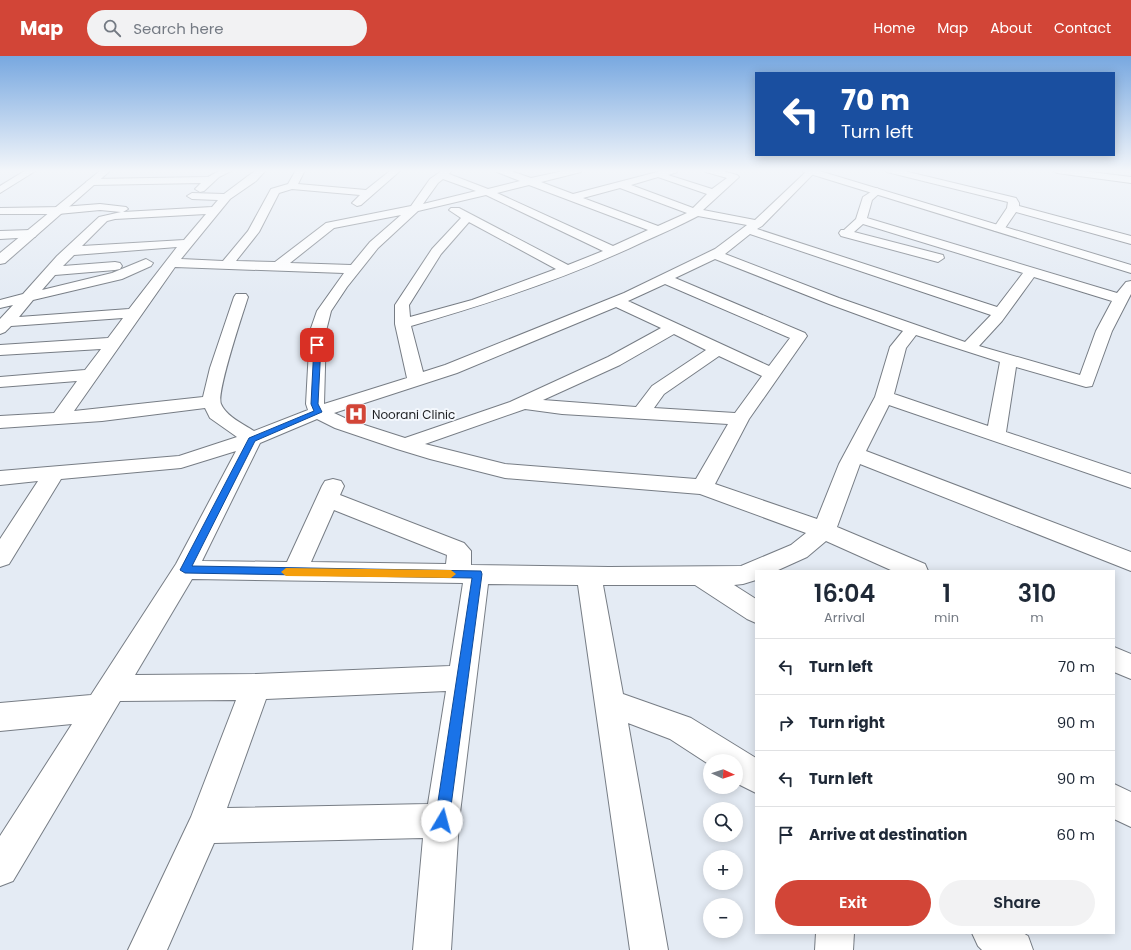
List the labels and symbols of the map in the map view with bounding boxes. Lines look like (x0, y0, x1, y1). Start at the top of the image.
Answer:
pin (300, 328, 334, 362)
hospital icon: Noorani Clinic (343, 401, 369, 427)
place label: Noorani Clinic (372, 406, 455, 423)
north arrow (703, 754, 743, 794)
position arrow (421, 800, 463, 842)

